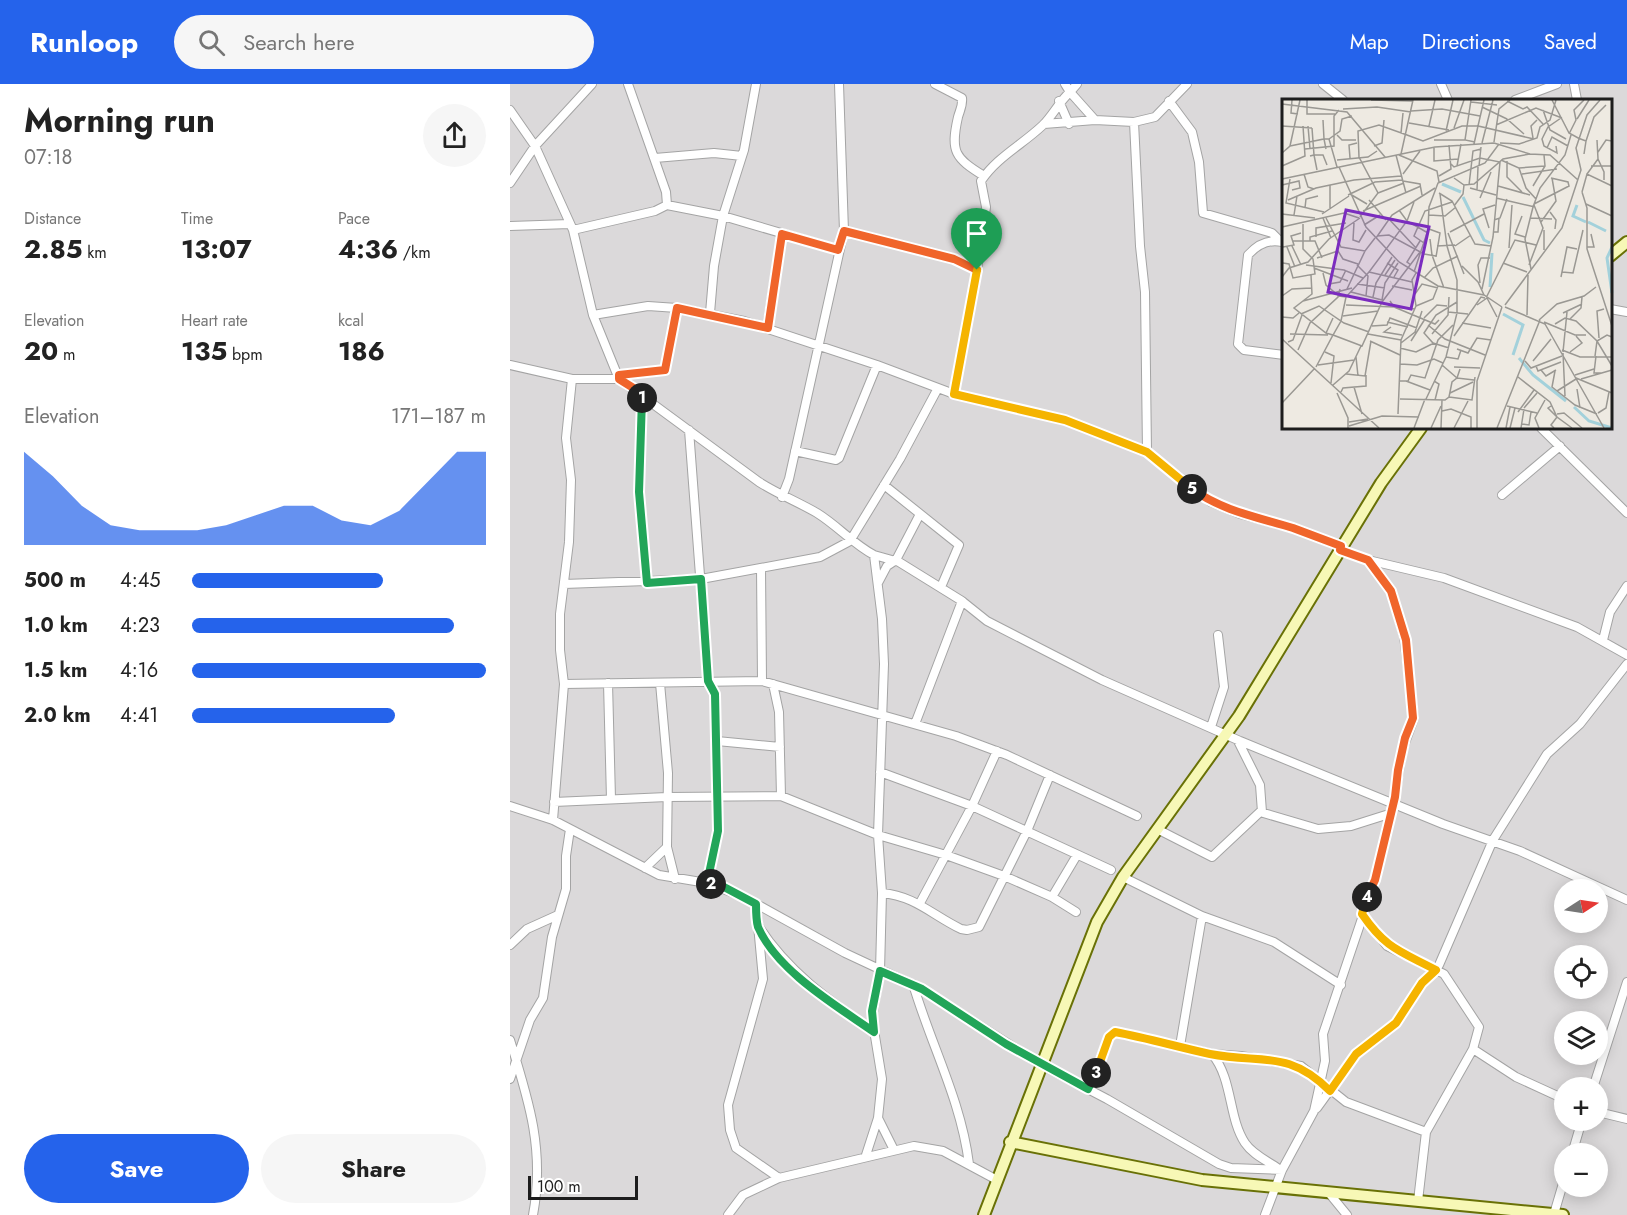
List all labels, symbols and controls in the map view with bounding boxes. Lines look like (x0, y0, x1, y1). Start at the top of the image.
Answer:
search box (174, 15, 594, 69)
text: Runloop (30, 22, 138, 63)
icon: search (195, 26, 228, 59)
text: Search here (243, 26, 354, 58)
text: Map (1350, 27, 1389, 57)
text: Directions (1422, 27, 1511, 57)
text: Saved (1544, 27, 1597, 57)
text: Morning run (24, 97, 215, 144)
inset map (1282, 99, 1612, 429)
button: share (423, 104, 486, 167)
text: 07:18 (24, 143, 72, 172)
text: Distance (24, 207, 81, 230)
text: Time (181, 207, 213, 230)
text: Pace (338, 207, 370, 230)
pin (951, 208, 1002, 270)
icon: arrive (960, 217, 993, 250)
text: 2.85 (24, 230, 83, 268)
text: 13:07 (181, 230, 252, 268)
text: 4:36 (338, 230, 398, 268)
text: km (83, 241, 107, 264)
text: /km (398, 241, 431, 264)
text: Elevation (24, 309, 84, 332)
text: Heart rate (181, 309, 248, 332)
text: kcal (338, 309, 364, 332)
text: 20 (24, 332, 58, 370)
text: 135 (181, 332, 227, 370)
text: 186 (338, 332, 385, 370)
text: m (58, 343, 76, 366)
text: bpm (227, 343, 263, 366)
pin: 1 (627, 383, 657, 413)
text: 1 (638, 386, 646, 409)
text: Elevation (24, 402, 99, 431)
text: 171–187 m (391, 402, 486, 431)
pin: 5 (1177, 474, 1207, 504)
text: 5 (1187, 477, 1197, 500)
text: 500 m (24, 566, 86, 595)
text: 4:45 (120, 566, 161, 595)
text: 1.0 km (24, 611, 88, 640)
text: 4:23 (120, 611, 160, 640)
text: 1.5 km (24, 656, 87, 685)
text: 4:16 (120, 656, 158, 685)
text: 2.0 km (24, 701, 91, 730)
text: 4:41 (120, 701, 158, 730)
pin: 2 (696, 869, 726, 899)
text: 2 (706, 872, 716, 895)
north arrow (1554, 879, 1608, 933)
map controls (1554, 879, 1608, 1197)
pin: 4 (1352, 882, 1382, 912)
text: 4 (1361, 885, 1373, 908)
button: locate (1554, 945, 1608, 999)
button: layers (1554, 1011, 1608, 1065)
pin: 3 (1081, 1058, 1111, 1088)
text: 3 (1091, 1061, 1101, 1084)
button: + (1554, 1077, 1608, 1131)
button: Save (24, 1134, 249, 1203)
button: Share (261, 1134, 486, 1203)
button: − (1554, 1143, 1608, 1197)
scale bar (528, 1173, 638, 1200)
text: 100 m (537, 1175, 581, 1198)

